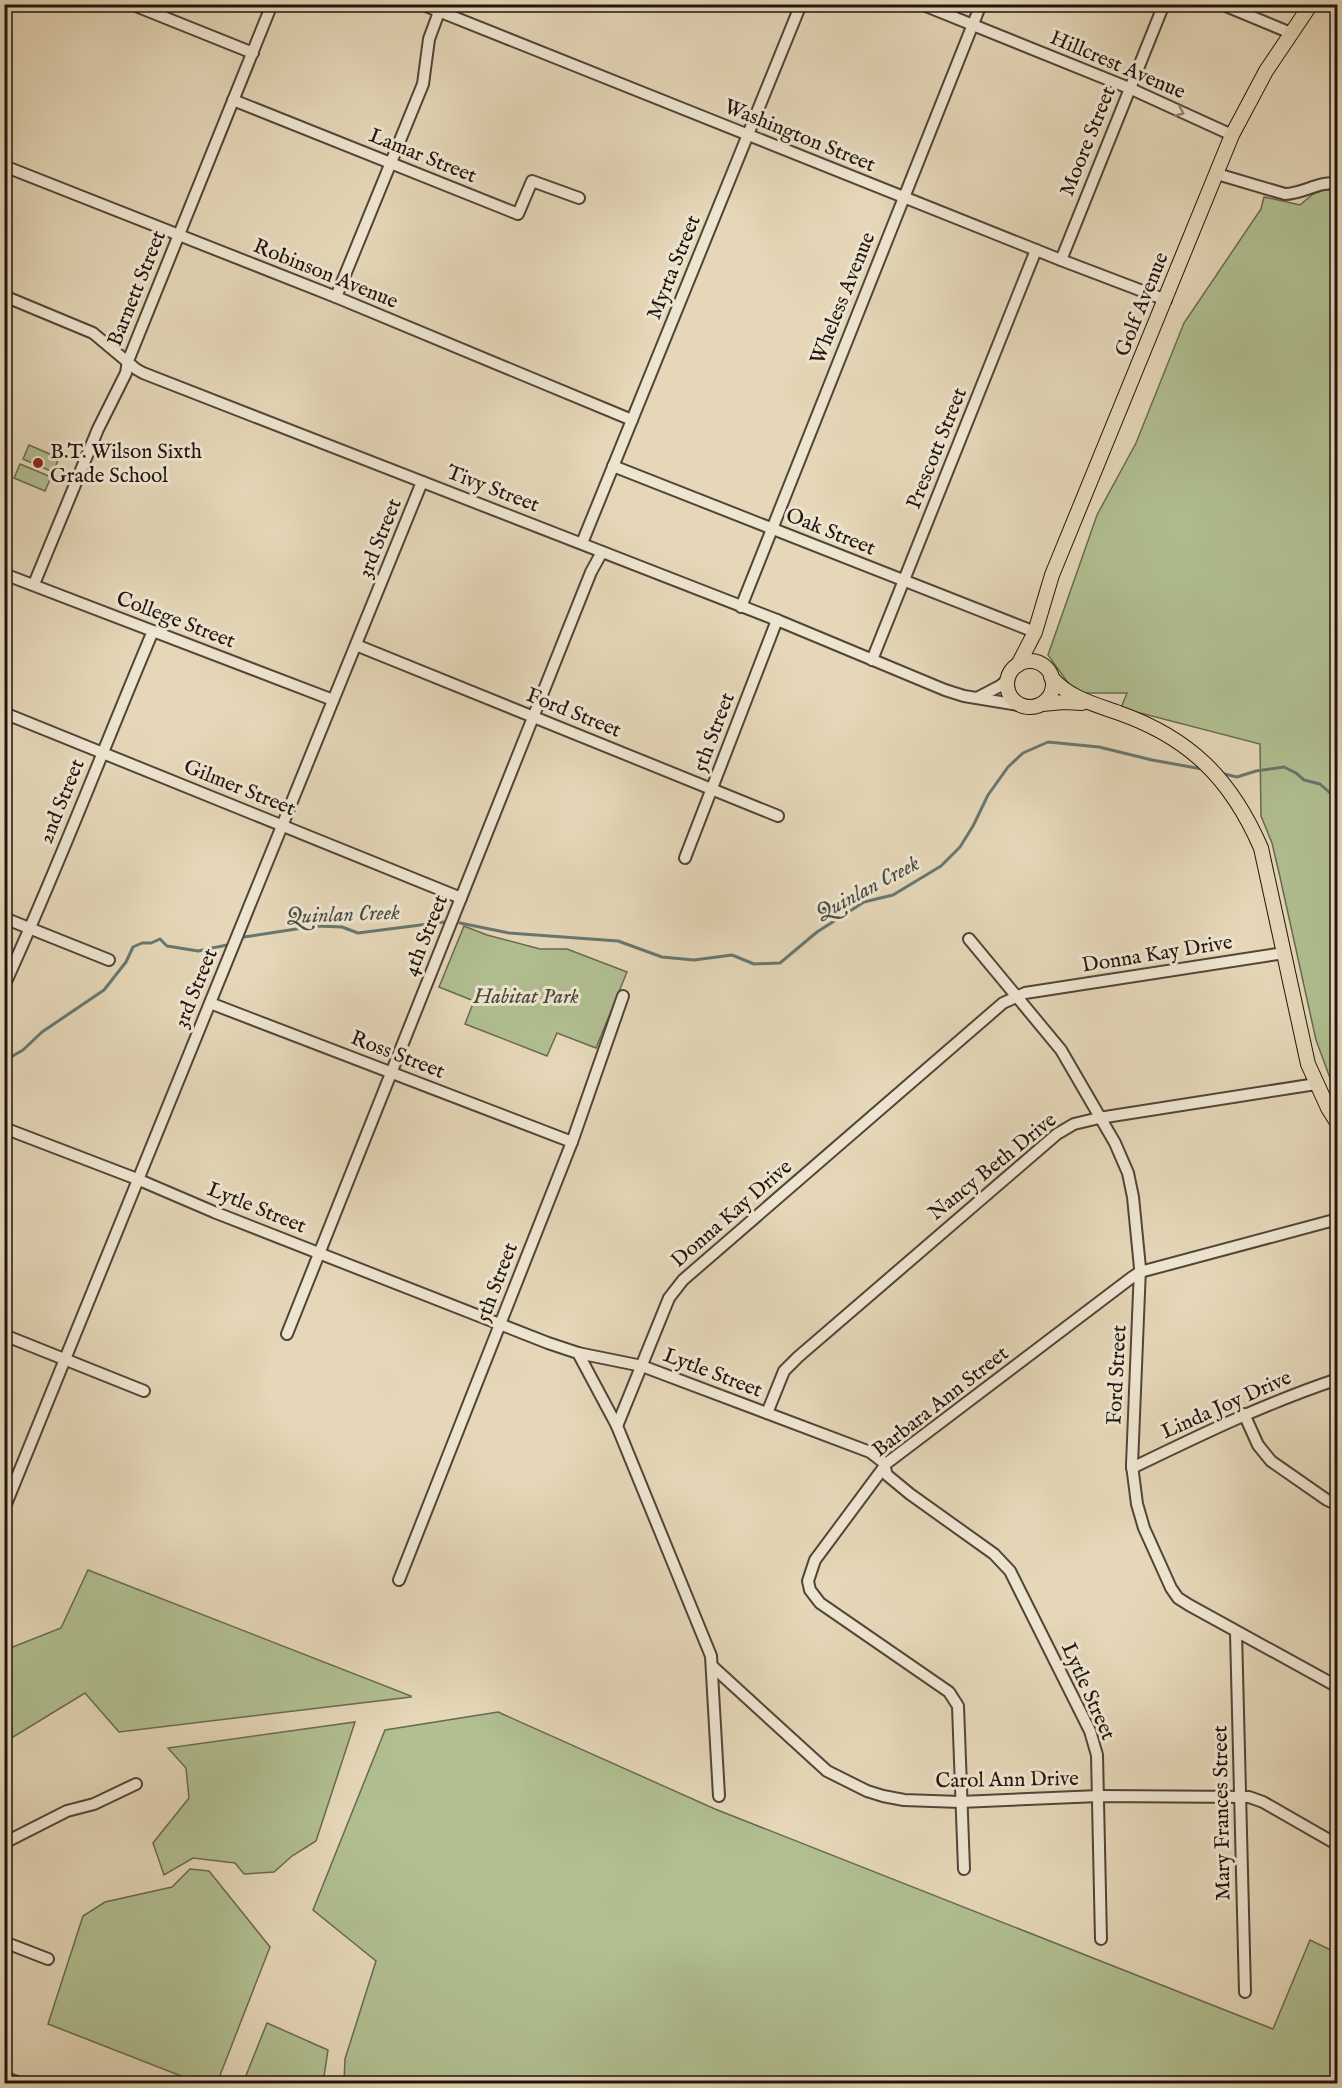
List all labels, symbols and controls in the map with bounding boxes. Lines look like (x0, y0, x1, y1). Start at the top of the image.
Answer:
street label: Hillcrest Avenue (1045, 25, 1190, 106)
street label: Moore Street (1054, 83, 1123, 200)
street label: Washington Street (720, 94, 879, 179)
one-way arrow (1174, 105, 1185, 117)
street label: Lamar Street (365, 123, 480, 190)
street label: Myrta Street (641, 211, 708, 324)
street label: Barnett Street (102, 227, 173, 350)
street label: Wheless Avenue (805, 228, 882, 369)
street label: Robinson Avenue (249, 233, 402, 316)
street label: Golf Avenue (1109, 248, 1176, 361)
street label: Prescott Street (901, 384, 974, 513)
place label: B.T. Wilson Sixth Grade School (50, 439, 202, 490)
marker: B.T. Wilson Sixth Grade School (31, 456, 45, 470)
street label: Tivy Street (442, 459, 543, 519)
street label: 3rd Street (352, 495, 409, 582)
street label: Oak Street (782, 502, 879, 563)
street label: College Street (112, 585, 239, 655)
street label: Ford Street (522, 682, 625, 745)
street label: 5th Street (687, 689, 742, 776)
street label: Gilmer Street (180, 754, 299, 823)
street label: 2nd Street (33, 755, 92, 848)
water label: Quinlan Creek (811, 850, 925, 928)
street label: 4th Street (398, 891, 455, 980)
water label: Quinlan Creek (286, 899, 400, 931)
street label: Donna Kay Drive (1080, 929, 1235, 980)
street label: 3rd Street (168, 945, 225, 1032)
park label: Habitat Park (472, 984, 579, 1011)
street label: Ross Street (347, 1025, 448, 1086)
street label: Nancy Beth Drive (923, 1107, 1063, 1227)
street label: Donna Kay Drive (666, 1154, 798, 1274)
street label: Lytle Street (203, 1176, 310, 1240)
street label: 5th Street (470, 1239, 525, 1326)
street label: Ford Street (1101, 1324, 1134, 1426)
street label: Barbara Ann Street (867, 1341, 1015, 1464)
street label: Lytle Street (659, 1342, 766, 1405)
street label: Linda Joy Drive (1157, 1365, 1296, 1446)
street label: Lytle Street (1054, 1639, 1121, 1745)
street label: Mary Frances Street (1207, 1725, 1238, 1901)
street label: Carol Ann Drive (935, 1766, 1079, 1795)

